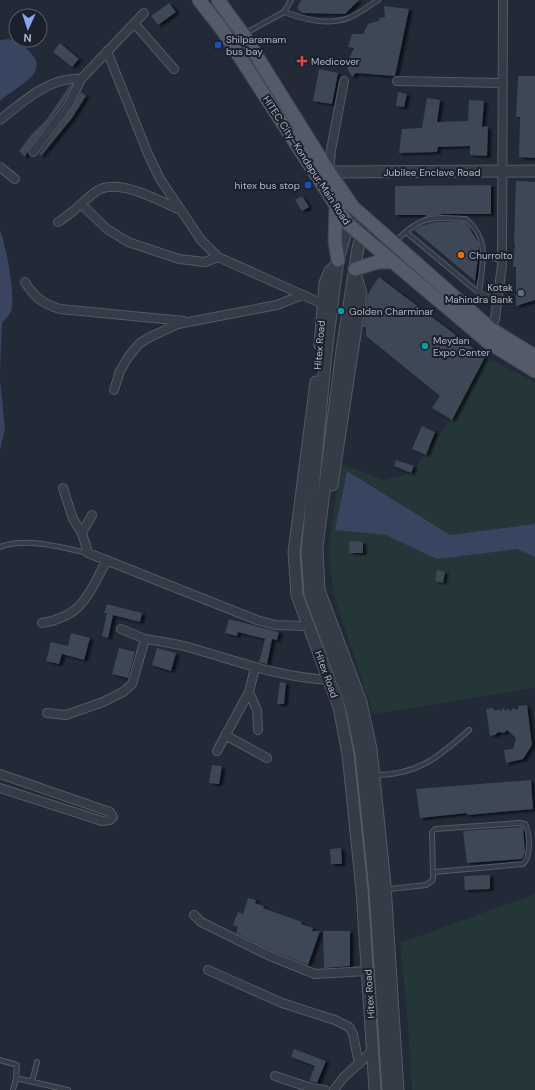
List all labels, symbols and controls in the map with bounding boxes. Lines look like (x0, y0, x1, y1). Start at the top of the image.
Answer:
north arrow (8, 8, 48, 48)
text: N (23, 31, 32, 45)
place label: Shilparamam bus bay (226, 33, 286, 58)
marker: Shilparamam bus bay (213, 40, 223, 50)
marker: Medicover (296, 55, 308, 67)
place label: Medicover (311, 55, 360, 68)
street label: HITEC City–Kondapur Main Road (260, 93, 353, 227)
street label: Jubilee Enclave Road (384, 166, 480, 179)
place label: hitex bus stop (235, 179, 300, 192)
marker: hitex bus stop (303, 180, 313, 190)
place label: Churrolto (469, 249, 513, 262)
marker: Churrolto (456, 250, 466, 260)
place label: Kotak Mahindra Bank (445, 281, 513, 306)
marker: Kotak Mahindra Bank (516, 288, 526, 298)
place label: Golden Charminar (349, 305, 434, 318)
marker: Golden Charminar (336, 306, 346, 316)
street label: Hitex Road (311, 320, 328, 370)
place label: Meydan Expo Center (433, 334, 491, 359)
marker: Meydan Expo Center (420, 341, 430, 351)
street label: Hitex Road (312, 649, 341, 700)
street label: Hitex Road (361, 969, 378, 1019)

